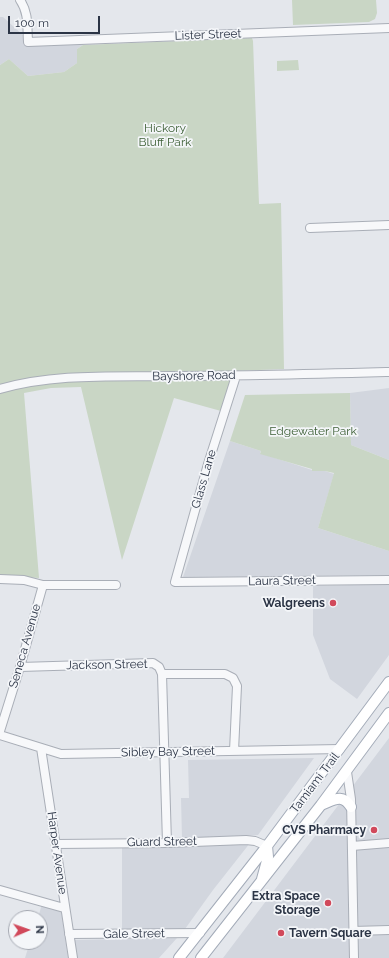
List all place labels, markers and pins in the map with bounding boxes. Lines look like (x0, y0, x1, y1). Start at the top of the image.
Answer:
place label: Walgreens (263, 596, 325, 610)
marker: Walgreens (328, 598, 338, 608)
place label: CVS Pharmacy (282, 823, 366, 837)
marker: CVS Pharmacy (369, 825, 379, 835)
place label: Extra Space Storage (252, 889, 320, 917)
marker: Extra Space Storage (323, 898, 333, 908)
place label: Tavern Square (289, 926, 371, 940)
marker: Tavern Square (276, 928, 286, 938)

